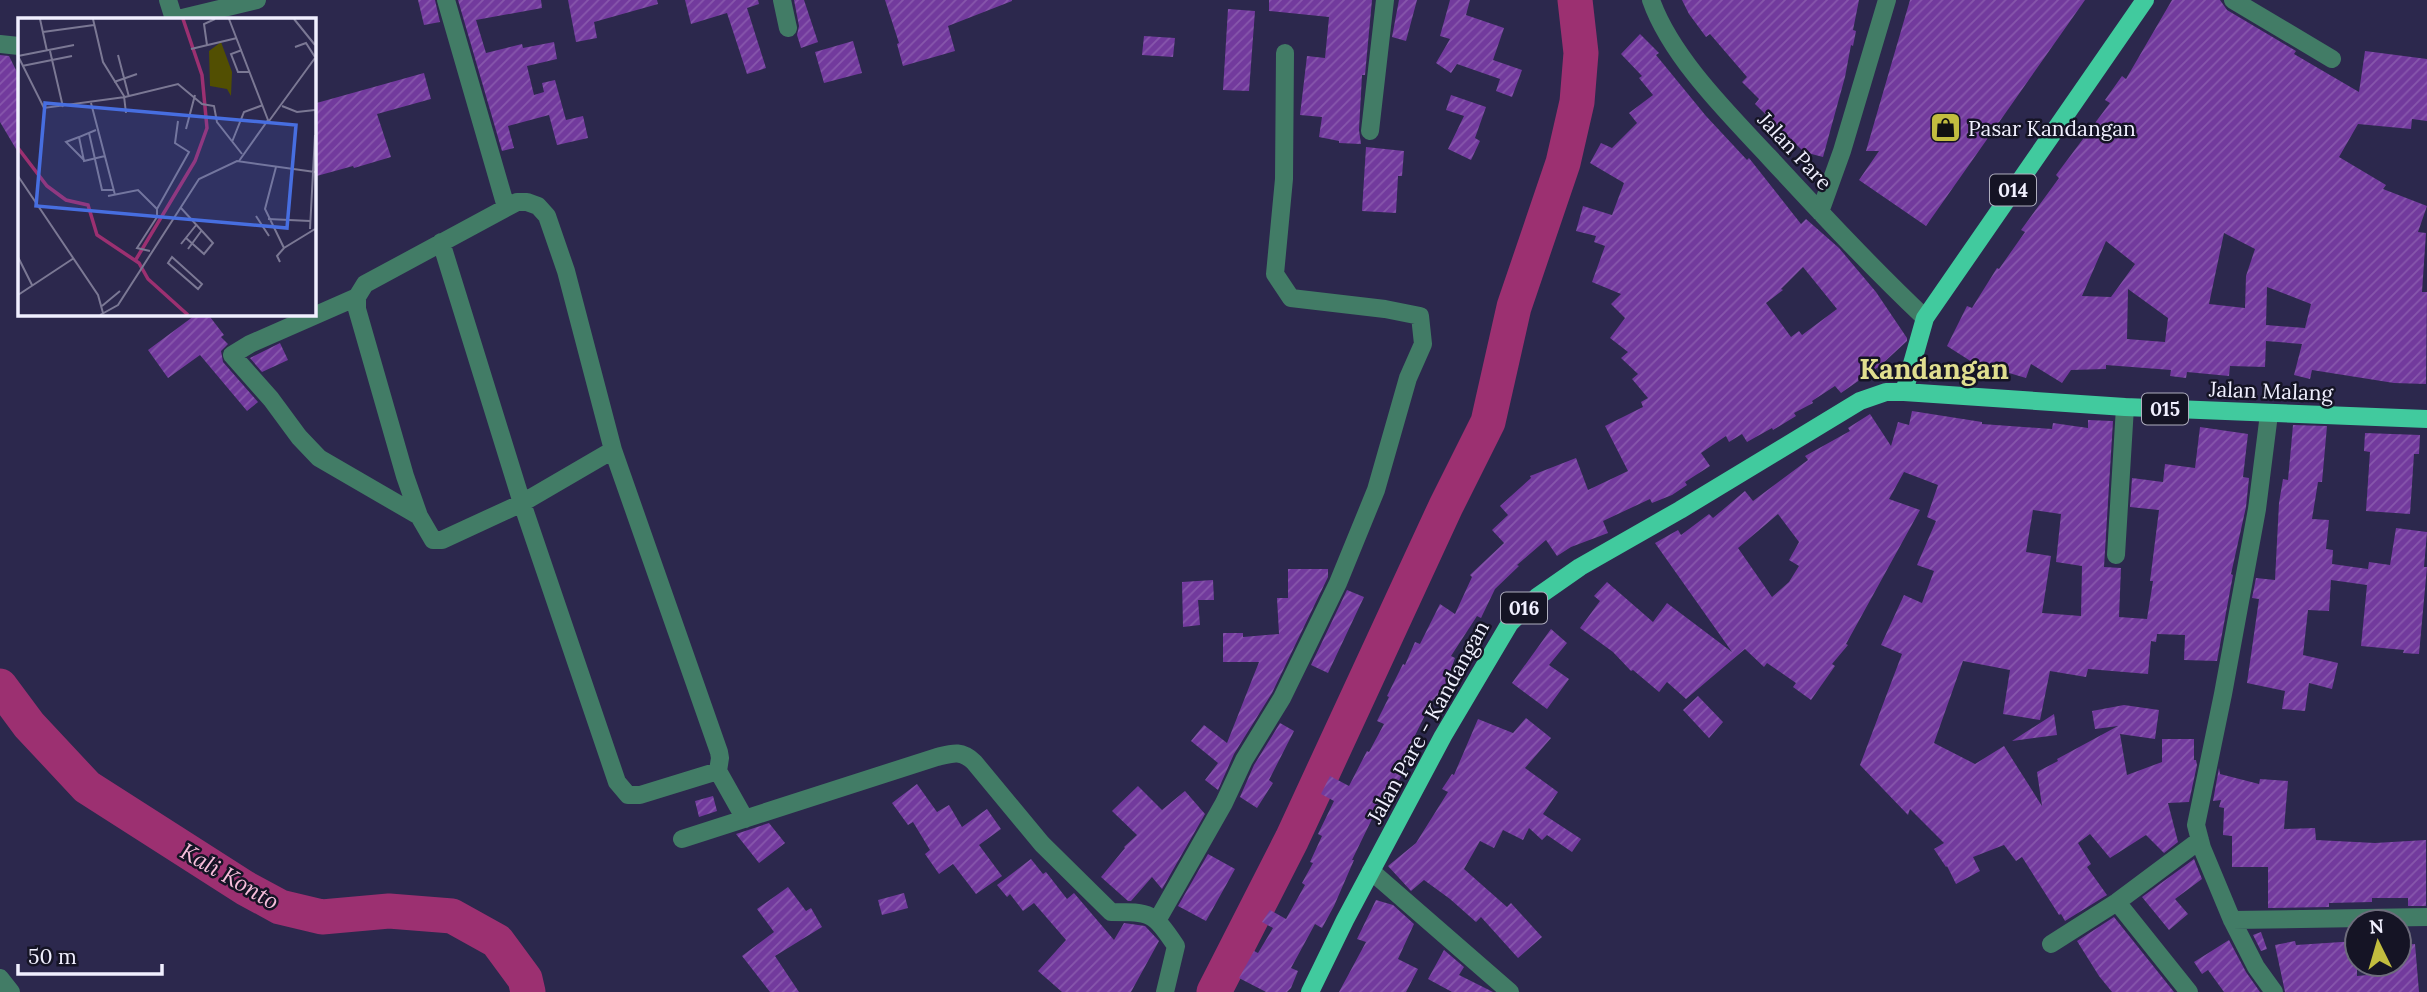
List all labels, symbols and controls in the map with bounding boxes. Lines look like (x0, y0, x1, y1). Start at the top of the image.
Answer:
inset map (18, 18, 315, 315)
street label: Jalan Pare (1751, 106, 1838, 196)
shop icon: Pasar Kandangan (1928, 111, 1962, 145)
place label: Pasar Kandangan (1968, 115, 2136, 142)
road number: 014 (1990, 174, 2036, 206)
district label: Kandangan (1859, 351, 2009, 387)
street label: Jalan Malang (2207, 375, 2334, 407)
road number: 015 (2142, 394, 2188, 424)
road number: 016 (1501, 593, 1547, 624)
street label: Jalan Pare - Kandangan (1361, 616, 1495, 829)
water label: Kali Konto (176, 836, 284, 916)
north arrow (2343, 908, 2413, 978)
text: N (2368, 913, 2385, 939)
scale bar (18, 932, 161, 976)
text: 50 m (28, 943, 77, 970)

